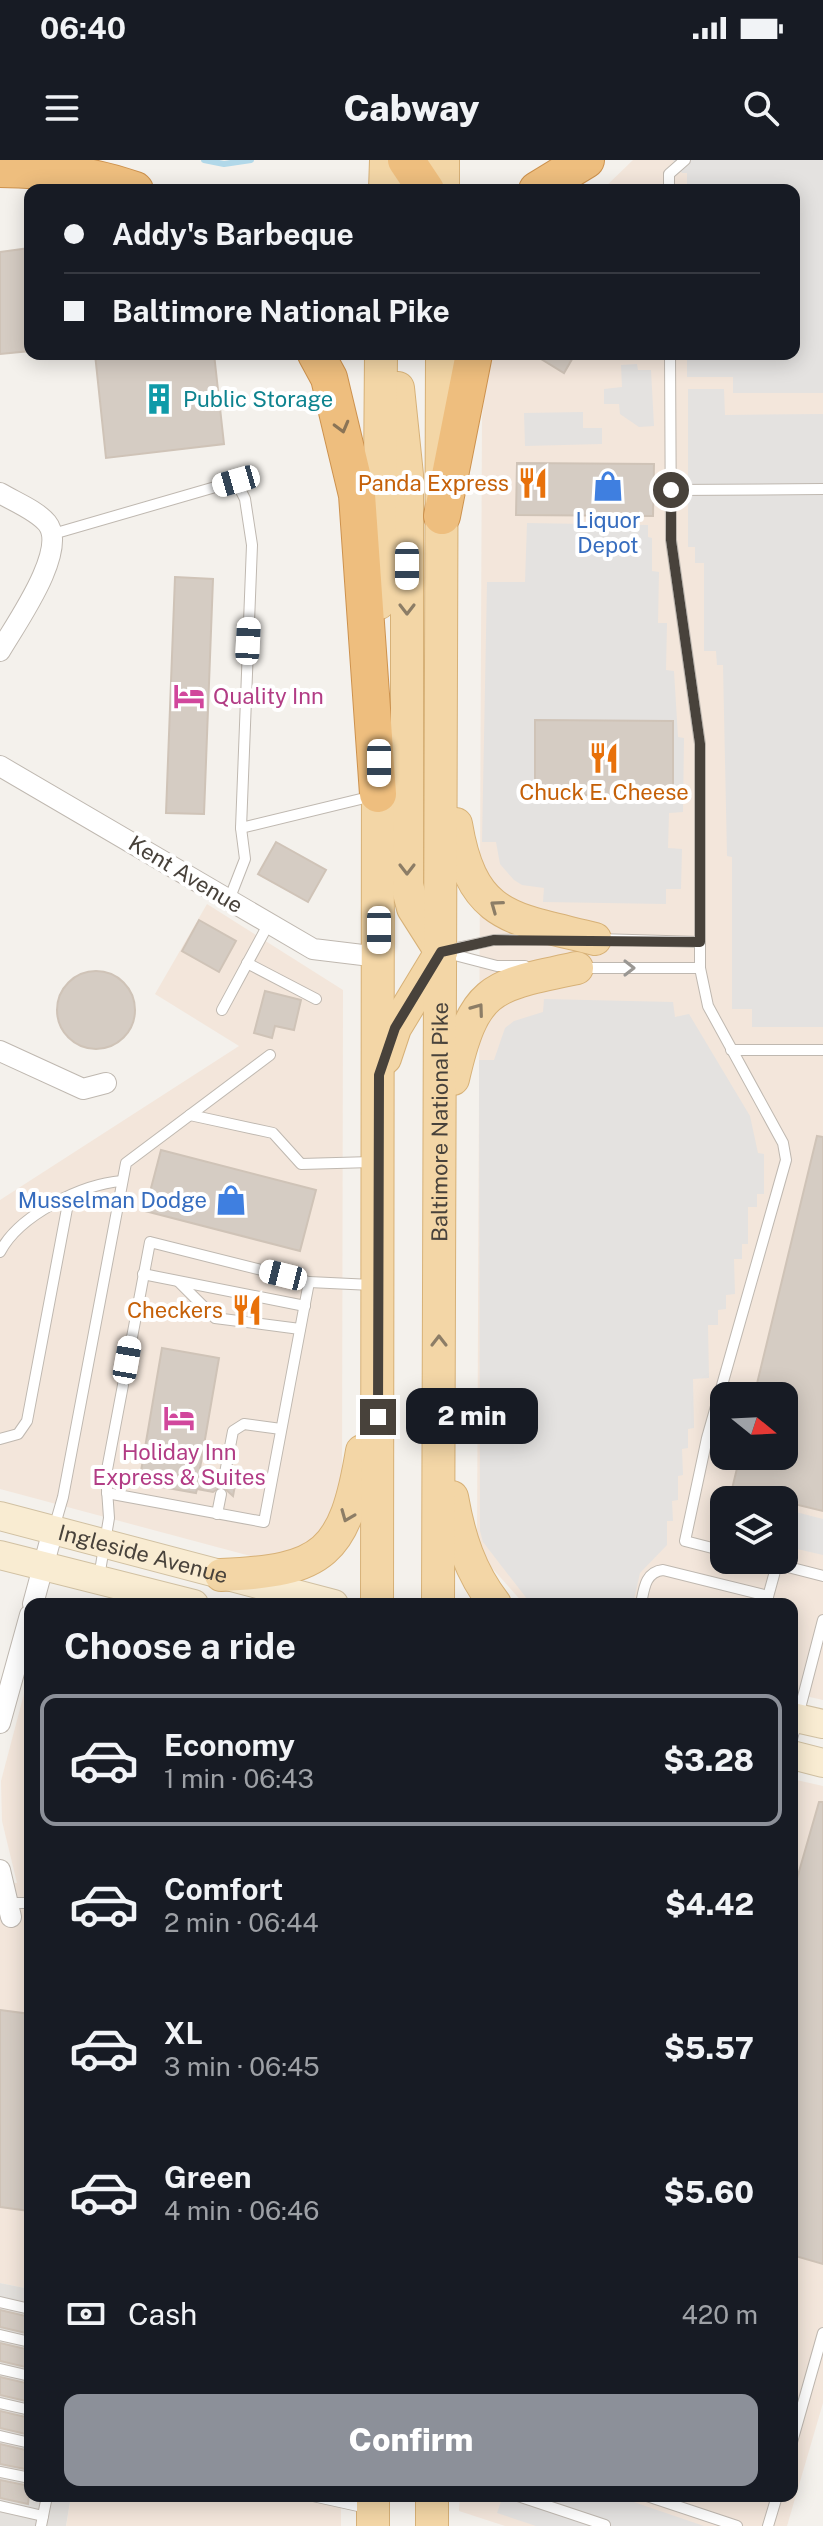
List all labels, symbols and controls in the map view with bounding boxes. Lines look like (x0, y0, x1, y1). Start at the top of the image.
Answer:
text: 06:40 (40, 10, 126, 46)
icon: menu (40, 86, 84, 130)
icon: search (739, 86, 783, 130)
text: Cabway (343, 87, 480, 129)
text: Addy's Barbeque (112, 216, 354, 252)
text: Baltimore National Pike (112, 293, 450, 329)
building icon: Public Storage (142, 382, 176, 416)
place label: Public Storage (183, 386, 333, 412)
one-way arrow (333, 419, 349, 433)
car (210, 463, 262, 499)
restaurant icon: Panda Express (516, 466, 550, 500)
shop icon: Liquor Depot (591, 469, 625, 503)
place label: Panda Express (358, 470, 509, 496)
route start (653, 472, 689, 508)
place label: Liquor Depot (575, 507, 641, 558)
car (395, 542, 419, 590)
one-way arrow (398, 603, 416, 616)
car (235, 616, 261, 666)
hotel icon: Quality Inn (172, 679, 206, 713)
place label: Quality Inn (213, 683, 324, 709)
car (367, 739, 391, 787)
restaurant icon: Chuck E. Cheese (587, 741, 621, 775)
place label: Chuck E. Cheese (519, 779, 689, 805)
street label: Kent Avenue (124, 830, 248, 918)
one-way arrow (398, 863, 416, 876)
one-way arrow (490, 901, 504, 915)
car (367, 906, 391, 954)
one-way arrow (623, 959, 636, 977)
street label: Baltimore National Pike (426, 1002, 453, 1242)
one-way arrow (468, 1003, 483, 1018)
shop icon: Musselman Dodge (214, 1183, 248, 1217)
place label: Musselman Dodge (18, 1187, 207, 1213)
car (257, 1258, 309, 1292)
restaurant icon: Checkers (230, 1293, 264, 1327)
place label: Checkers (127, 1297, 223, 1323)
car (111, 1334, 143, 1386)
one-way arrow (430, 1334, 448, 1347)
north arrow (710, 1382, 798, 1470)
map controls (710, 1382, 798, 1574)
callout: 2 min (406, 1389, 538, 1445)
route end (360, 1399, 396, 1435)
text: 2 min (437, 1400, 507, 1431)
hotel icon: Holiday Inn Express & Suites (162, 1401, 196, 1435)
place label: Holiday Inn Express & Suites (92, 1439, 266, 1490)
button: layers (710, 1486, 798, 1574)
one-way arrow (340, 1508, 357, 1522)
street label: Ingleside Avenue (56, 1519, 231, 1588)
text: Choose a ride (64, 1625, 296, 1667)
icon: car (68, 1724, 140, 1796)
text: Economy (164, 1727, 295, 1763)
text: $3.28 (664, 1742, 754, 1778)
text: 1 min · 06:43 (164, 1763, 314, 1794)
icon: car (68, 1868, 140, 1940)
text: Comfort (164, 1871, 283, 1907)
text: $4.42 (665, 1886, 754, 1922)
text: 2 min · 06:44 (164, 1907, 319, 1938)
icon: car (68, 2012, 140, 2084)
text: XL (164, 2015, 203, 2051)
text: $5.57 (664, 2030, 754, 2066)
text: 3 min · 06:45 (164, 2051, 320, 2082)
icon: car (68, 2156, 140, 2228)
text: Green (164, 2159, 251, 2195)
text: $5.60 (664, 2174, 754, 2210)
text: 4 min · 06:46 (164, 2195, 319, 2226)
icon: cash (64, 2292, 108, 2336)
text: Cash (128, 2296, 197, 2332)
text: 420 m (681, 2299, 758, 2330)
button: Confirm (64, 2394, 758, 2486)

